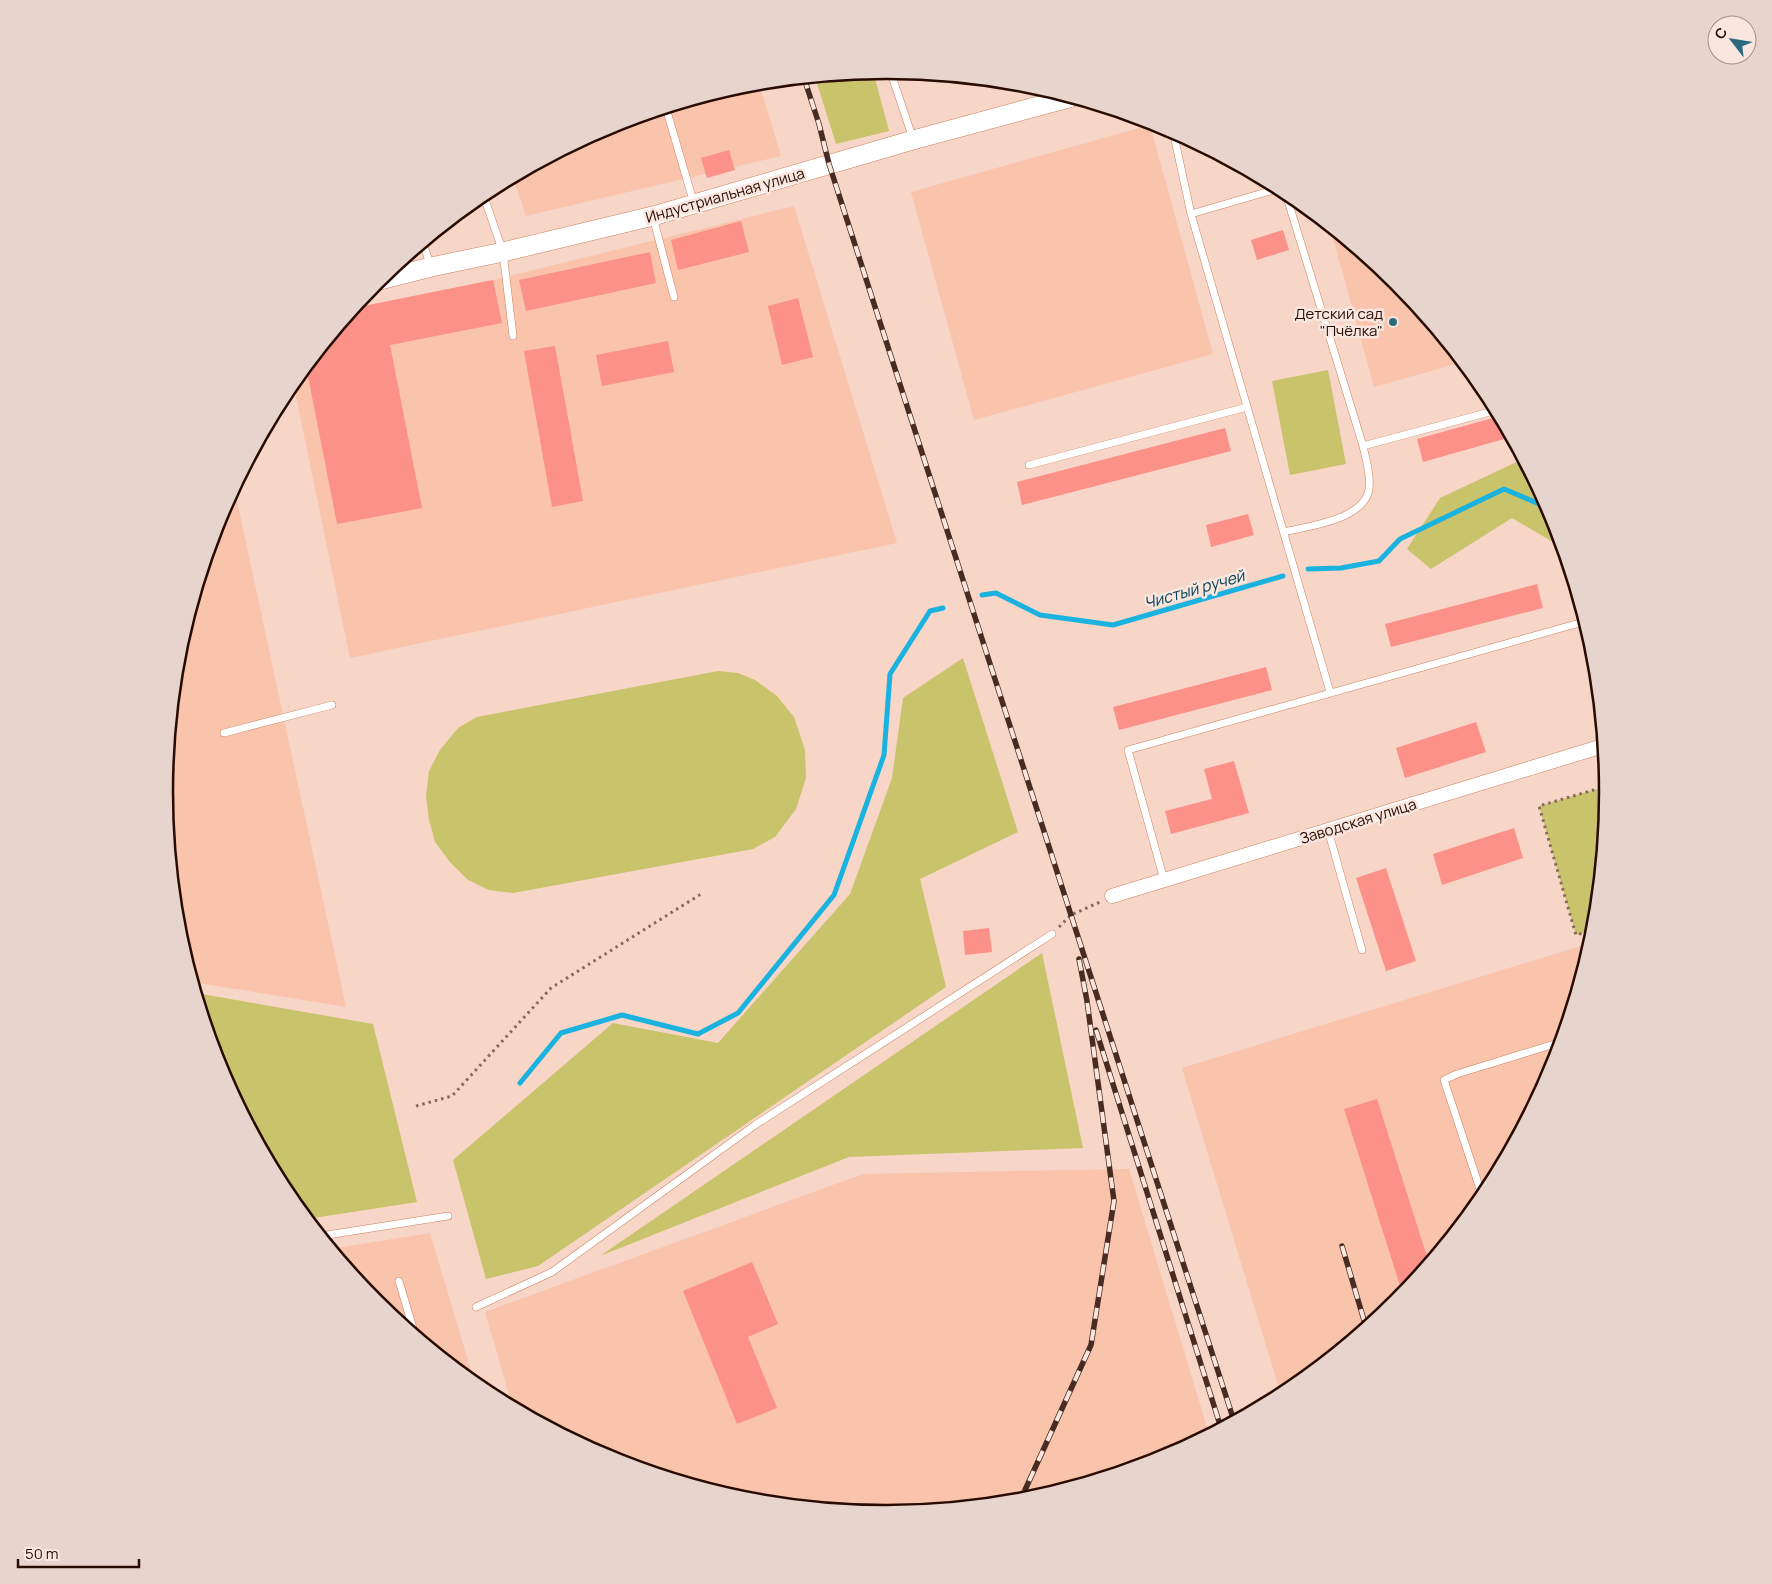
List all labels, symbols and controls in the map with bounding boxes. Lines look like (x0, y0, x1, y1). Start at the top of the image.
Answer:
north arrow (1707, 15, 1757, 65)
text: С (1710, 24, 1731, 42)
street label: Индустриальная улица (643, 162, 807, 228)
place label: Детский сад "Пчёлка" (1294, 303, 1383, 341)
marker: Детский сад "Пчёлка" (1387, 316, 1399, 328)
water label: Чистый ручей (1141, 564, 1249, 614)
street label: Заводская улица (1297, 793, 1419, 849)
scale bar (18, 1536, 139, 1568)
text: 50 m (25, 1543, 59, 1564)

